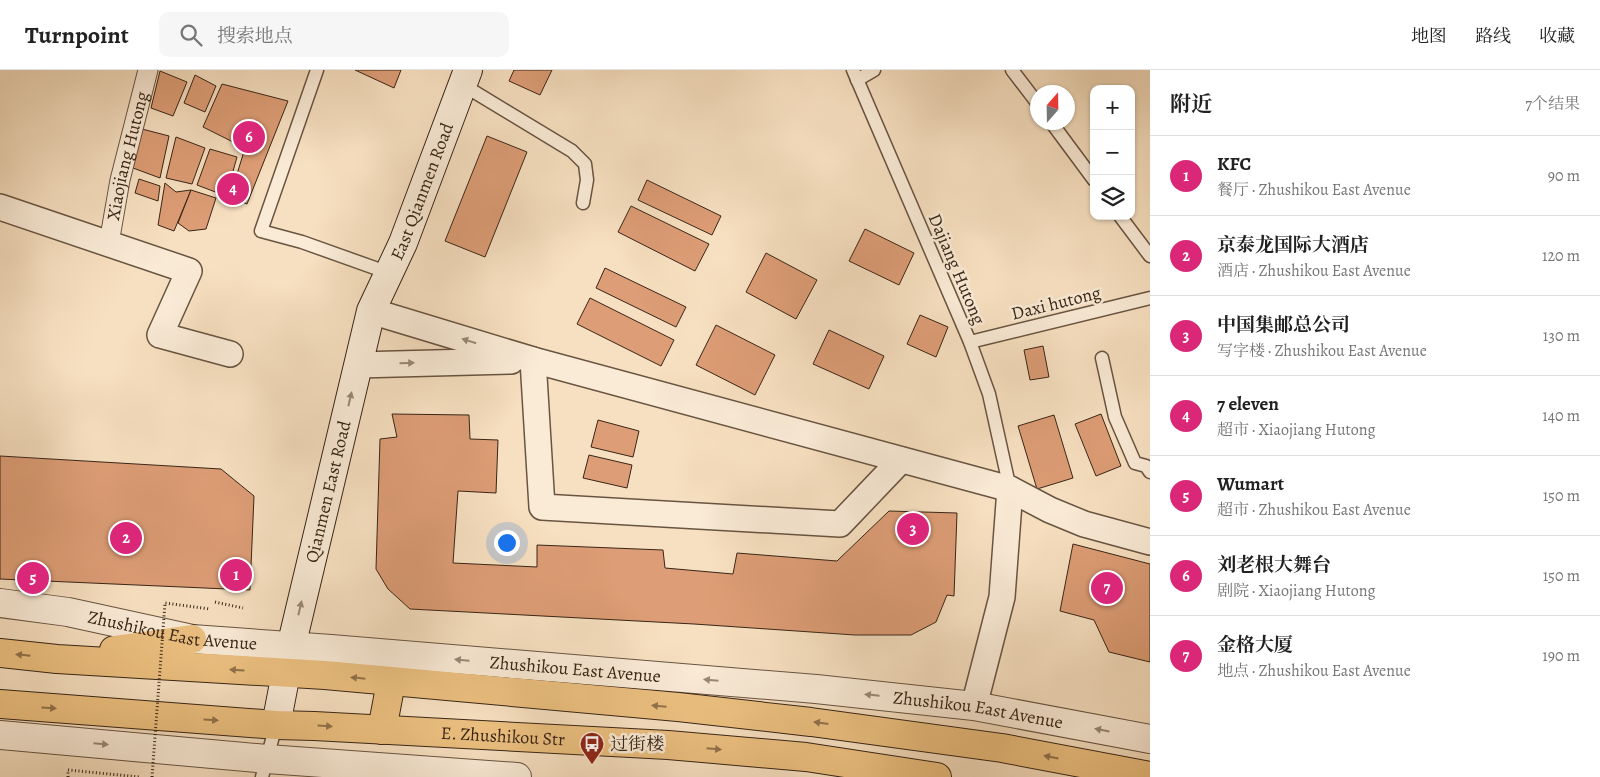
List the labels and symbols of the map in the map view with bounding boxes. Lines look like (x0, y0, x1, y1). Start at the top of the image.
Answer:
north arrow (1030, 85, 1075, 130)
street label: Xiaojiang Hutong (101, 89, 154, 222)
pin: 6 (233, 118, 265, 156)
street label: East Qianmen Road (385, 119, 459, 264)
pin: 4 (217, 170, 249, 208)
street label: Dajiang Hutong (923, 210, 991, 328)
street label: Daxi hutong (1009, 280, 1103, 326)
one-way arrow (462, 336, 477, 344)
one-way arrow (399, 359, 415, 367)
one-way arrow (346, 391, 354, 406)
street label: Qianmen East Road (299, 418, 357, 565)
pin: 3 (897, 510, 929, 548)
pin: 2 (110, 519, 142, 557)
your location (494, 530, 520, 556)
pin: 1 (220, 556, 252, 594)
pin: 5 (17, 559, 49, 597)
pin: 7 (1091, 569, 1123, 607)
one-way arrow (296, 600, 304, 615)
street label: Zhushikou East Avenue (86, 605, 258, 656)
street label: Zhushikou East Avenue (489, 650, 662, 688)
one-way arrow (15, 651, 31, 659)
one-way arrow (453, 656, 469, 664)
one-way arrow (229, 665, 245, 673)
one-way arrow (349, 674, 365, 682)
one-way arrow (702, 676, 718, 684)
street label: Zhushikou East Avenue (892, 685, 1065, 734)
one-way arrow (864, 691, 880, 699)
one-way arrow (651, 702, 667, 710)
one-way arrow (41, 704, 57, 712)
one-way arrow (203, 717, 219, 725)
one-way arrow (812, 719, 828, 727)
street label: E. Zhushikou Str (440, 721, 566, 751)
one-way arrow (317, 723, 333, 731)
one-way arrow (1094, 726, 1110, 734)
bus stop icon: 过街楼 (579, 731, 605, 765)
place label: 过街楼 (610, 732, 664, 756)
one-way arrow (93, 741, 109, 749)
one-way arrow (706, 745, 722, 753)
one-way arrow (1043, 753, 1058, 761)

